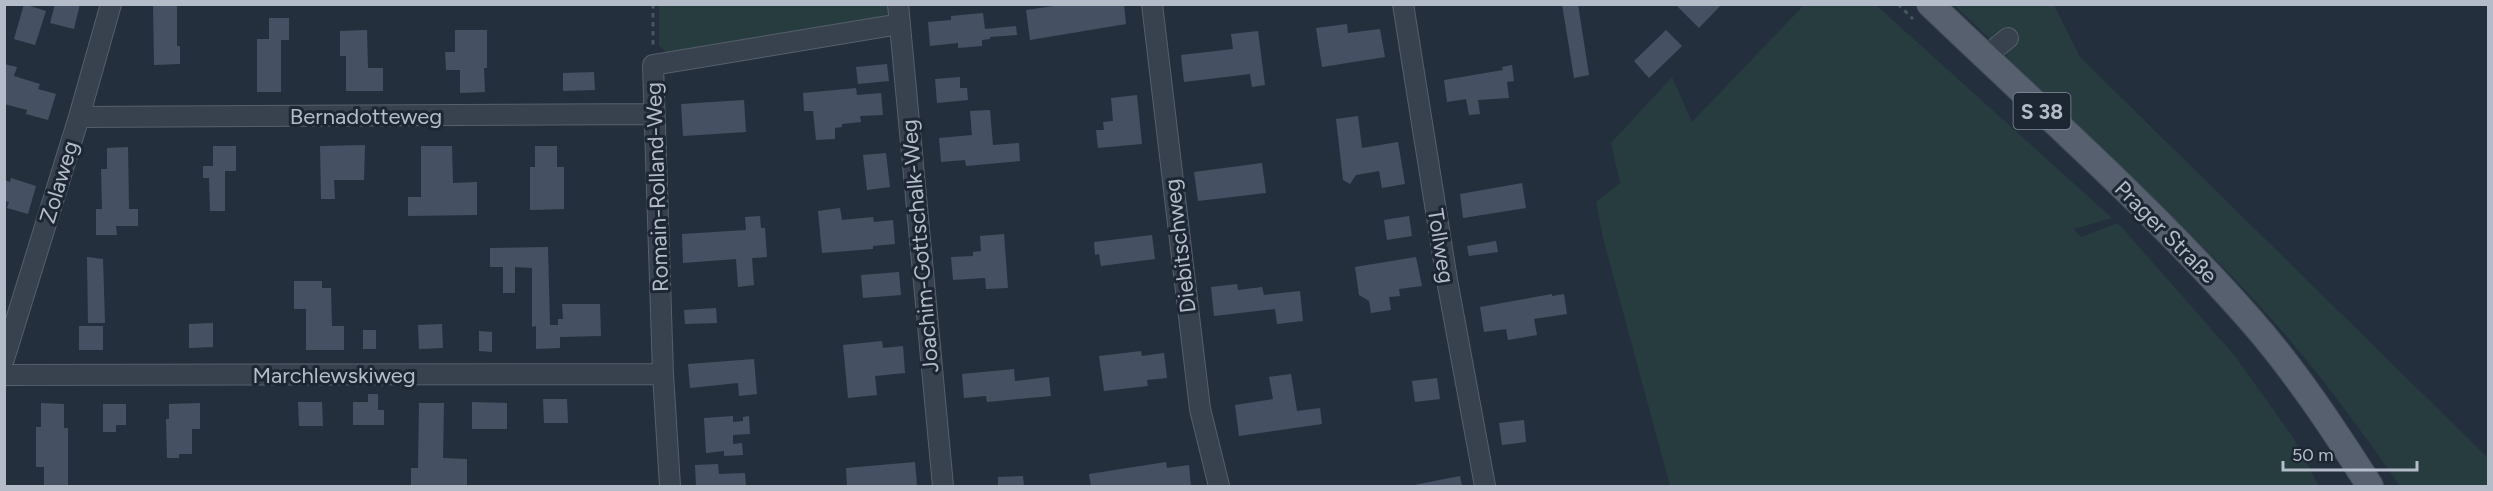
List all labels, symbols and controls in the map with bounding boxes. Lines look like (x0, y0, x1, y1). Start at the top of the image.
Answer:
street label: Romain-Rolland-Weg (640, 82, 674, 292)
road number: S 38 (2014, 93, 2070, 129)
street label: Bernadotteweg (290, 103, 442, 130)
street label: Joachim-Gottschalk-Weg (895, 118, 945, 374)
street label: Zolaweg (34, 138, 84, 226)
street label: Prager Straße (2109, 175, 2223, 289)
street label: Diebitschweg (1158, 177, 1202, 315)
street label: Tollweg (1422, 207, 1460, 285)
street label: Marchlewskiweg (252, 362, 416, 389)
scale bar (2283, 434, 2416, 472)
text: 50 m (2292, 444, 2334, 466)

